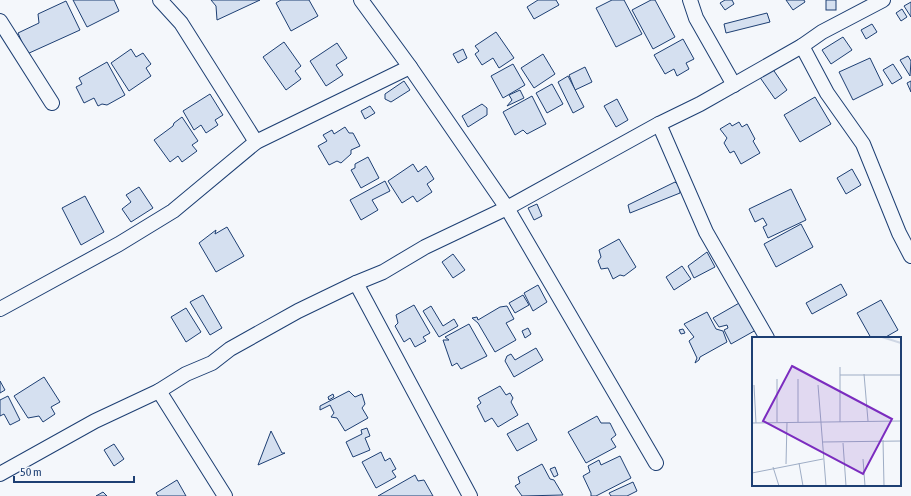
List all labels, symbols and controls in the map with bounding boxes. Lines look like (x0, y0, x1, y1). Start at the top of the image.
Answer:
inset map (752, 337, 901, 486)
scale bar (14, 458, 134, 484)
text: 50 m (20, 465, 42, 479)

